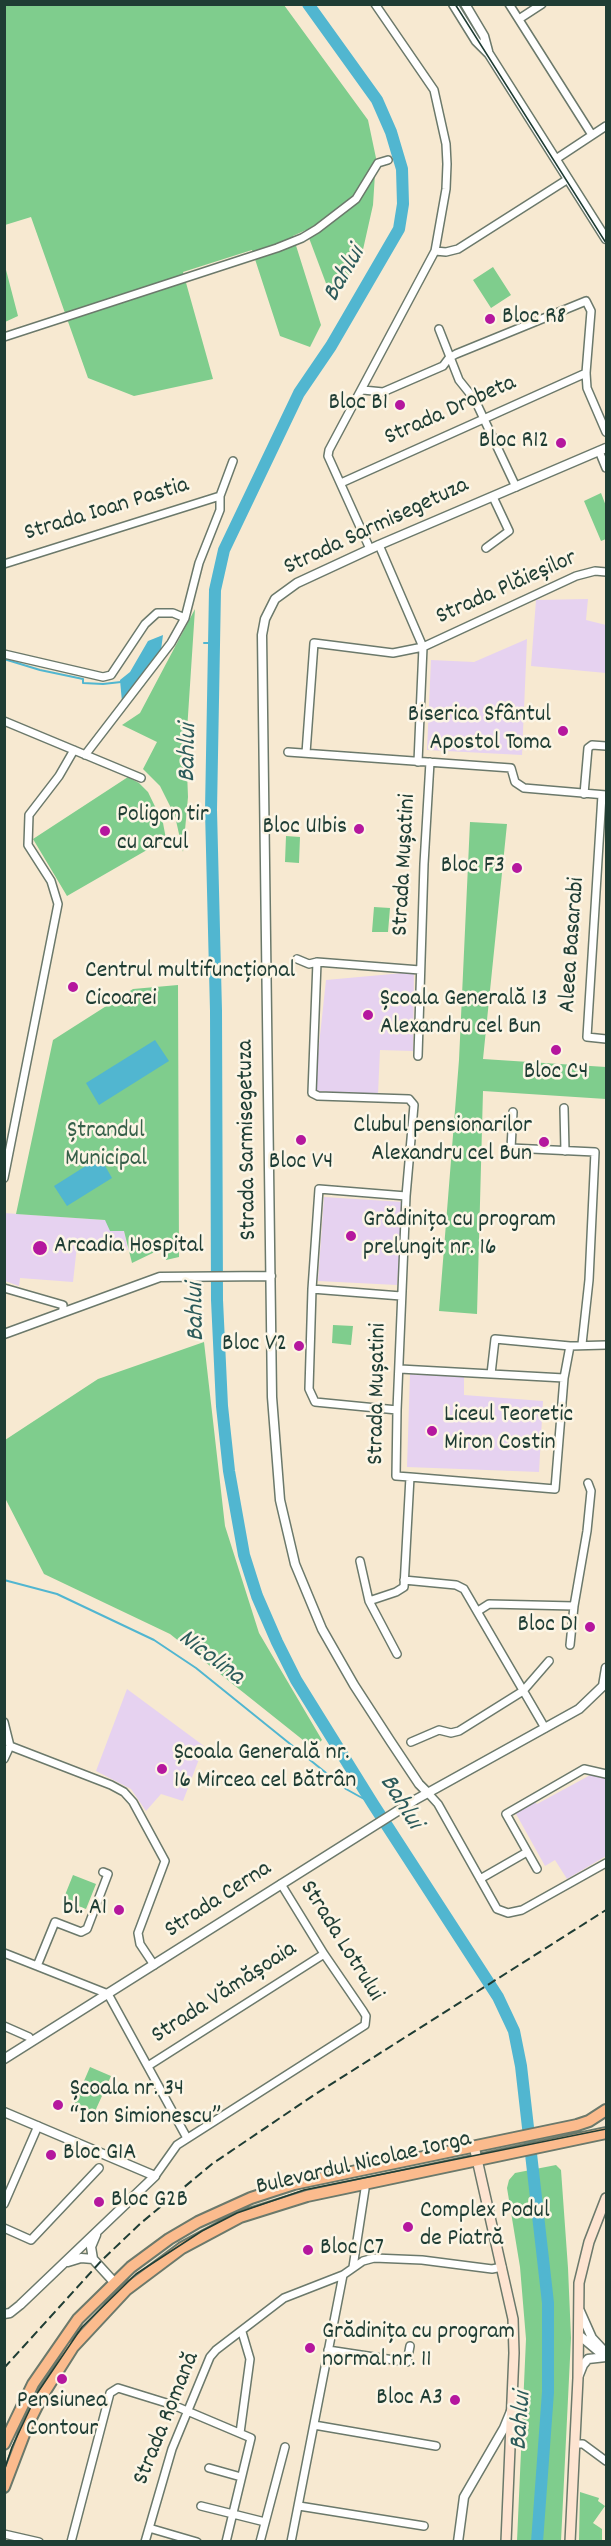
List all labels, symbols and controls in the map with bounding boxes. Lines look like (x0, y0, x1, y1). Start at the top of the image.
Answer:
water label: Bahlui (318, 242, 374, 308)
place label: Bloc R8 (502, 305, 566, 333)
marker: Bloc R8 (483, 312, 497, 326)
street label: Strada Drobeta (381, 370, 521, 454)
place label: Bloc B1 (328, 391, 388, 419)
marker: Bloc B1 (393, 398, 407, 412)
place label: Bloc R12 (479, 429, 549, 457)
marker: Bloc R12 (554, 436, 568, 450)
street label: Strada Ioan Pastia (21, 472, 193, 550)
street label: Strada Sarmisegetuza (280, 473, 474, 583)
street label: Strada Plăieșilor (432, 545, 582, 633)
place label: Biserica Sfântul Apostol Toma (408, 703, 551, 759)
water label: Bahlui (174, 723, 206, 783)
marker: Biserica Sfântul Apostol Toma (556, 724, 570, 738)
street label: Strada Mușatini (388, 793, 424, 937)
place label: Poligon tir cu arcul (117, 803, 209, 859)
place label: Bloc U1bis (262, 815, 347, 843)
marker: Bloc U1bis (352, 822, 366, 836)
marker: Poligon tir cu arcul (98, 824, 112, 838)
place label: Bloc F3 (441, 854, 505, 882)
marker: Bloc F3 (510, 861, 524, 875)
street label: Aleea Basarabi (555, 876, 593, 1014)
place label: Centrul multifuncțional Cicoarei (85, 959, 295, 1015)
marker: Centrul multifuncțional Cicoarei (66, 980, 80, 994)
place label: Școala Generală 13 Alexandru cel Bun (380, 987, 547, 1043)
marker: Școala Generală 13 Alexandru cel Bun (361, 1008, 375, 1022)
street label: Strada Sarmisegetuza (233, 1039, 265, 1241)
marker: Bloc C4 (549, 1043, 563, 1057)
place label: Bloc C4 (524, 1060, 588, 1088)
place label: Clubul pensionarilor Alexandru cel Bun (353, 1114, 532, 1170)
park label: Ștrandul Municipal (65, 1119, 147, 1175)
marker: Bloc V4 (294, 1133, 308, 1147)
marker: Clubul pensionarilor Alexandru cel Bun (537, 1135, 551, 1149)
place label: Bloc V4 (269, 1150, 333, 1178)
place label: Grădinița cu program prelungit nr. 16 (363, 1208, 556, 1264)
marker: Grădinița cu program prelungit nr. 16 (344, 1229, 358, 1243)
place label: Arcadia Hospital (54, 1234, 204, 1262)
marker: Arcadia Hospital (31, 1239, 49, 1257)
water label: Bahlui (182, 1282, 214, 1342)
street label: Strada Mușatini (363, 1323, 395, 1465)
place label: Bloc V2 (222, 1332, 287, 1360)
marker: Bloc V2 (292, 1339, 306, 1353)
place label: Liceul Teoretic Miron Costin (444, 1403, 573, 1459)
marker: Liceul Teoretic Miron Costin (425, 1424, 439, 1438)
place label: Bloc D1 (517, 1613, 578, 1641)
marker: Bloc D1 (583, 1620, 597, 1634)
water label: Nicolina (171, 1624, 249, 1694)
place label: Școala Generală nr. 16 Mircea cel Bătrân (174, 1741, 356, 1797)
marker: Școala Generală nr. 16 Mircea cel Bătrân (155, 1762, 169, 1776)
water label: Bahlui (370, 1770, 428, 1836)
street label: Strada Cerna (160, 1856, 278, 1946)
street label: Strada Lotrului (292, 1876, 388, 2008)
place label: bl. A1 (63, 1896, 107, 1924)
marker: bl. A1 (112, 1903, 126, 1917)
street label: Strada Vămășoaia (147, 1936, 303, 2052)
place label: Școala nr. 34 “Ion Simionescu” (70, 2077, 221, 2133)
marker: Școala nr. 34 “Ion Simionescu” (51, 2098, 65, 2112)
street label: Bulevardul Nicolae Iorga (254, 2126, 474, 2204)
place label: Bloc G1A (63, 2141, 136, 2169)
marker: Bloc G1A (44, 2148, 58, 2162)
place label: Bloc G2B (111, 2188, 188, 2216)
marker: Bloc G2B (92, 2195, 106, 2209)
place label: Complex Podul de Piatră (420, 2199, 550, 2255)
marker: Complex Podul de Piatră (401, 2220, 415, 2234)
place label: Bloc C7 (320, 2236, 384, 2264)
marker: Bloc C7 (301, 2243, 315, 2257)
place label: Grădinița cu program normal nr. 11 (322, 2320, 515, 2376)
marker: Grădinița cu program normal nr. 11 (303, 2341, 317, 2355)
street label: Strada Romană (128, 2348, 208, 2490)
marker: Pensiunea Contour (55, 2372, 69, 2386)
place label: Bloc A3 (376, 2386, 443, 2414)
place label: Pensiunea Contour (17, 2389, 107, 2445)
water label: Bahlui (505, 2391, 541, 2451)
marker: Bloc A3 (448, 2393, 462, 2407)

